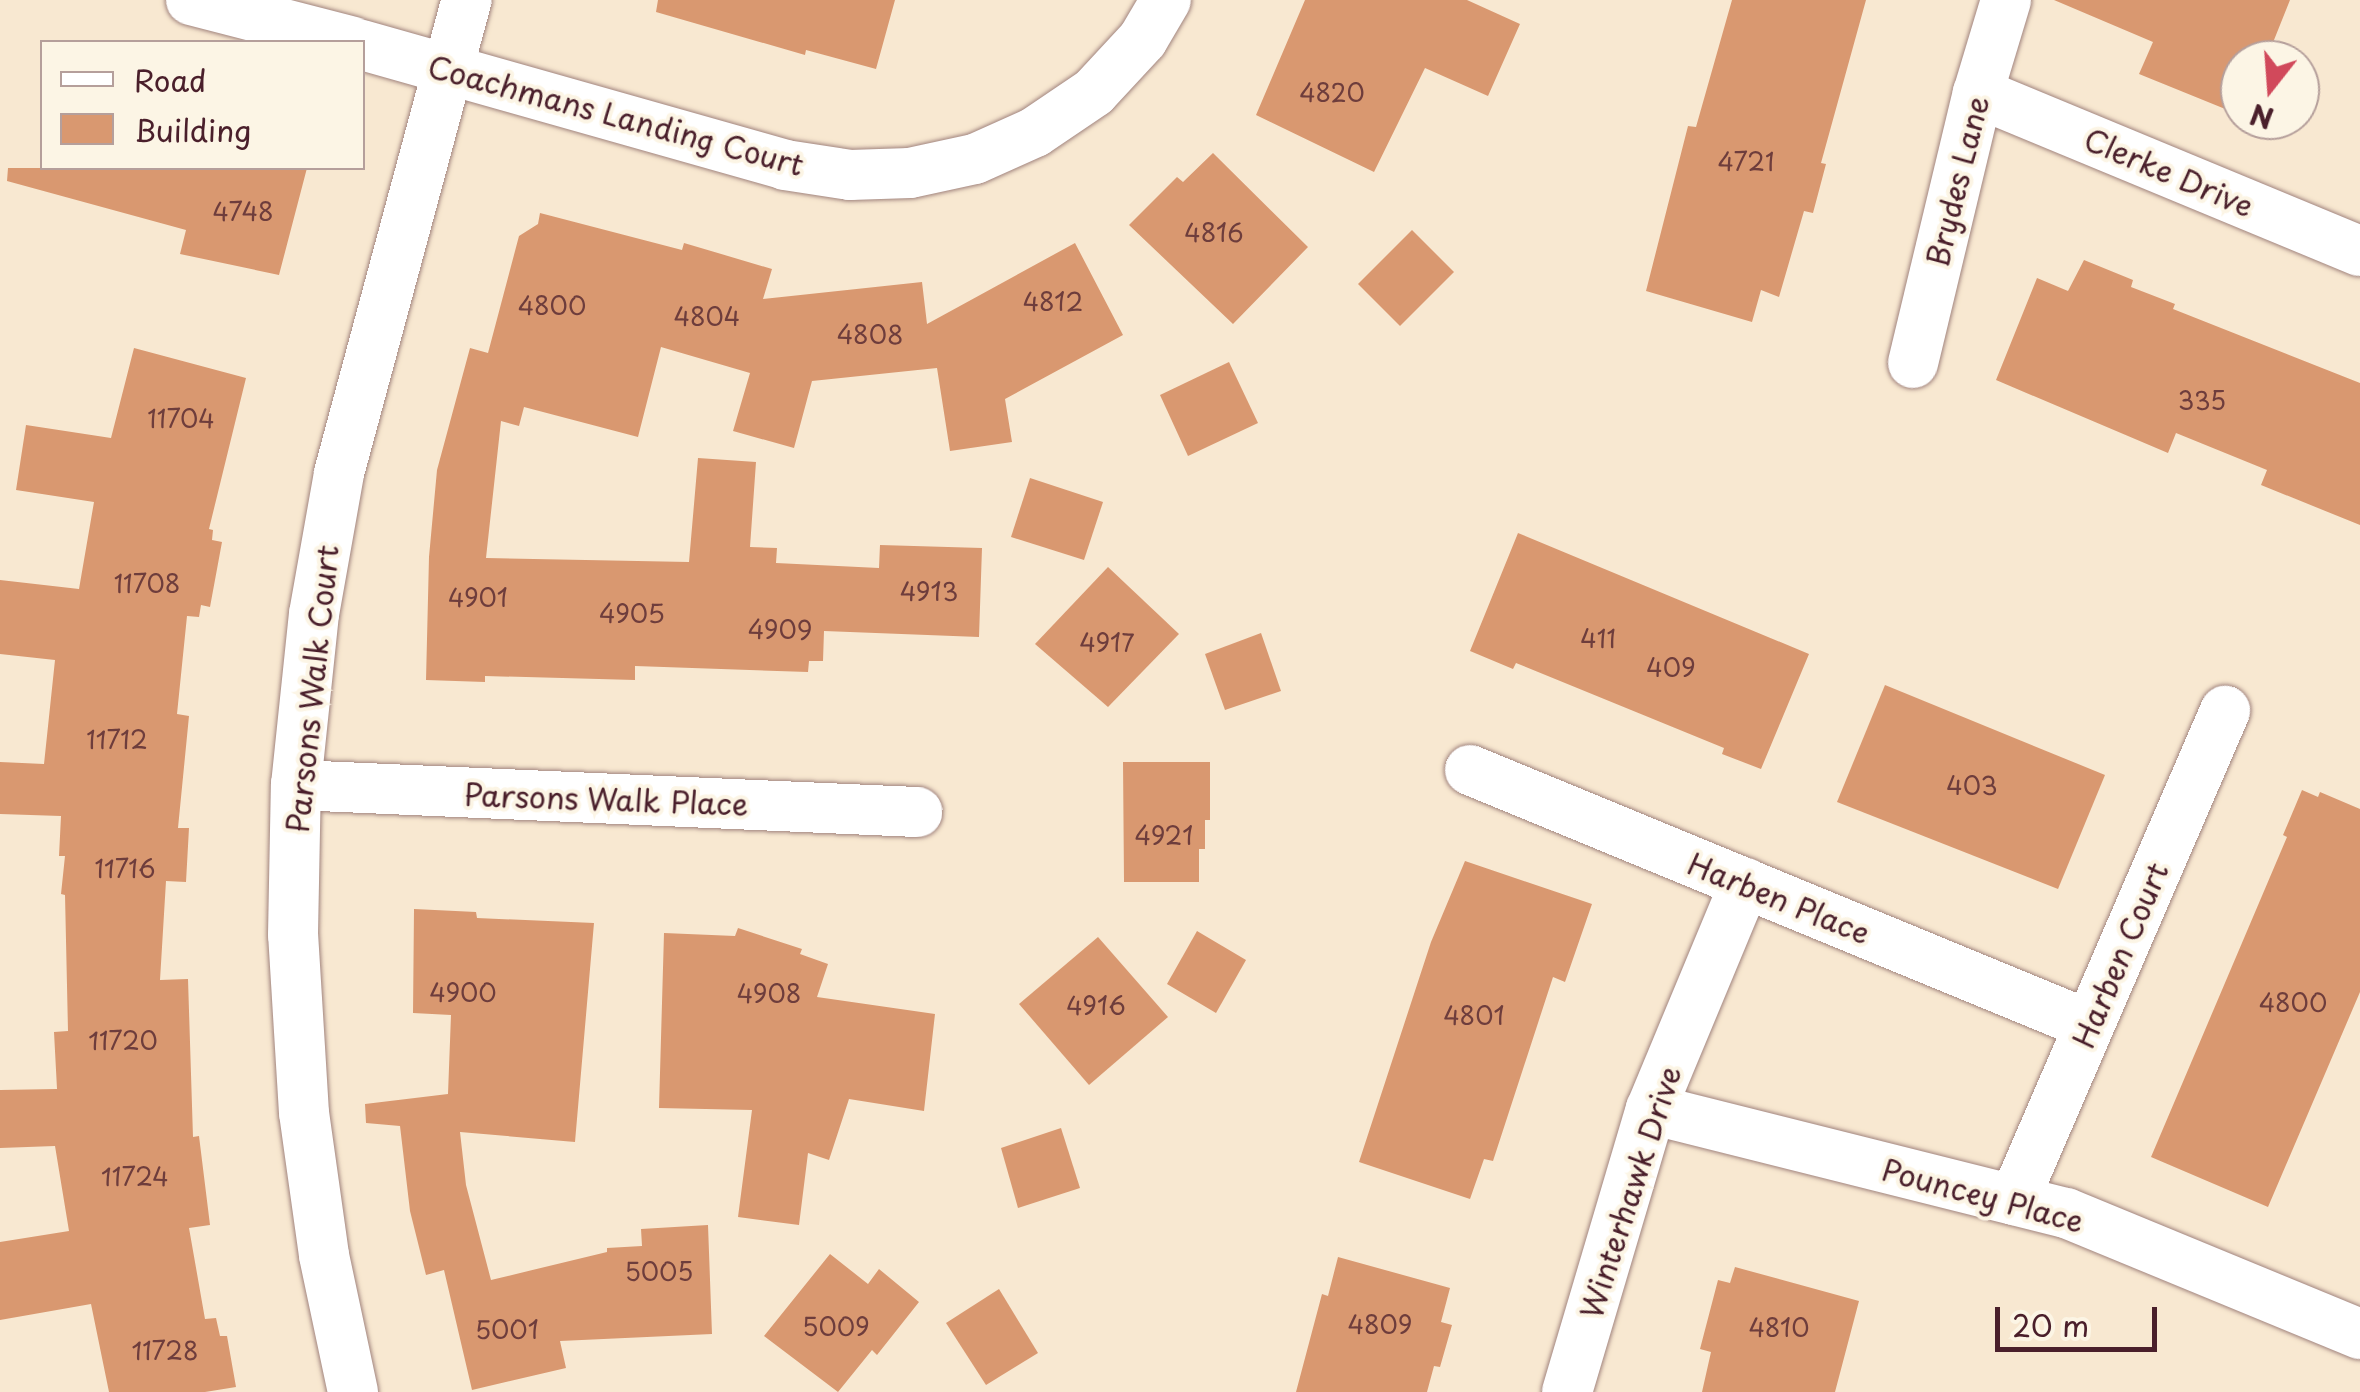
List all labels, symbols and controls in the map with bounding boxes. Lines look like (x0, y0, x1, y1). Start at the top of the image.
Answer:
legend (40, 40, 365, 170)
north arrow (2220, 40, 2320, 140)
street label: Coachmans Landing Court (424, 47, 808, 183)
text: Road (134, 57, 207, 102)
house number: 4820 (1299, 77, 1365, 107)
street label: Brydes Lane (1918, 91, 1996, 271)
text: N (2245, 93, 2279, 141)
text: Building (134, 107, 251, 152)
street label: Clerke Drive (2079, 120, 2259, 224)
house number: 4721 (1718, 146, 1774, 176)
house number: 4748 (212, 196, 274, 226)
house number: 4816 (1184, 217, 1244, 247)
house number: 4812 (1023, 286, 1083, 316)
house number: 4800 (518, 290, 586, 320)
house number: 4804 (674, 301, 740, 331)
house number: 4808 (837, 319, 903, 349)
house number: 335 (2178, 385, 2226, 415)
house number: 11704 (147, 403, 215, 433)
street label: Parsons Walk Court (279, 542, 345, 836)
house number: 11708 (114, 568, 180, 598)
house number: 4913 (900, 576, 958, 606)
house number: 4901 (448, 582, 508, 612)
house number: 4905 (599, 598, 665, 628)
house number: 4909 (748, 614, 812, 644)
house number: 411 (1580, 623, 1616, 653)
house number: 4917 (1079, 627, 1135, 657)
house number: 409 (1646, 652, 1696, 682)
house number: 11712 (86, 724, 148, 754)
house number: 403 (1946, 770, 1998, 800)
street label: Parsons Walk Place (463, 776, 749, 822)
house number: 4921 (1135, 820, 1193, 850)
street label: Harben Place (1682, 845, 1876, 951)
house number: 11716 (94, 853, 156, 883)
street label: Harben Court (2064, 856, 2176, 1054)
house number: 4900 (429, 977, 497, 1007)
house number: 4908 (737, 978, 801, 1008)
house number: 4800 (2259, 987, 2327, 1017)
house number: 4916 (1066, 990, 1126, 1020)
house number: 4801 (1443, 1000, 1505, 1030)
house number: 11720 (88, 1025, 158, 1055)
street label: Winterhawk Drive (1572, 1061, 1688, 1323)
street label: Pouncey Place (1879, 1151, 2087, 1239)
house number: 11724 (101, 1161, 169, 1191)
house number: 5005 (625, 1256, 693, 1286)
scale bar (2000, 1287, 2162, 1349)
text: 20 m (2012, 1302, 2089, 1347)
house number: 4809 (1348, 1309, 1412, 1339)
house number: 5009 (802, 1311, 870, 1341)
house number: 4810 (1748, 1312, 1810, 1342)
house number: 5001 (475, 1314, 539, 1344)
house number: 11728 (131, 1335, 199, 1365)

